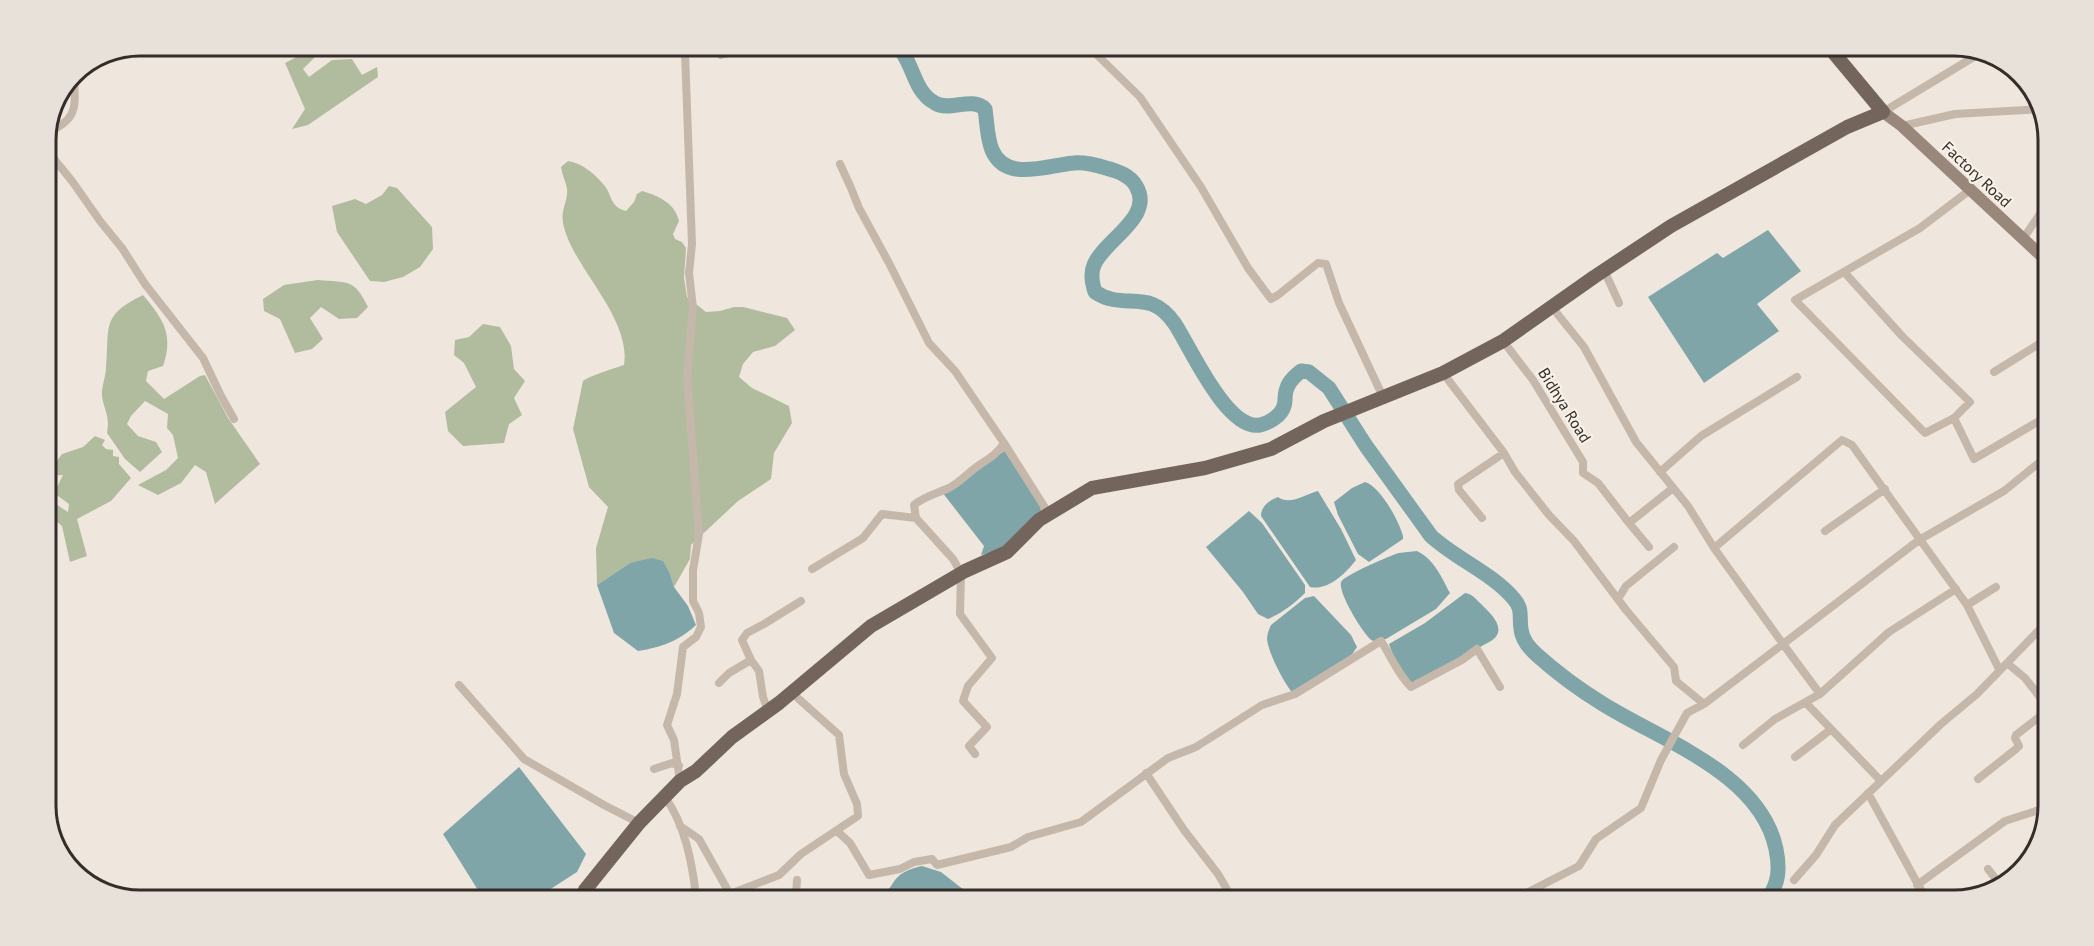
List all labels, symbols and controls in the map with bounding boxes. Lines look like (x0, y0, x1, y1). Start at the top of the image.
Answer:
street label: Factory Road (1938, 137, 2016, 211)
street label: Bidhya Road (1534, 364, 1596, 446)

